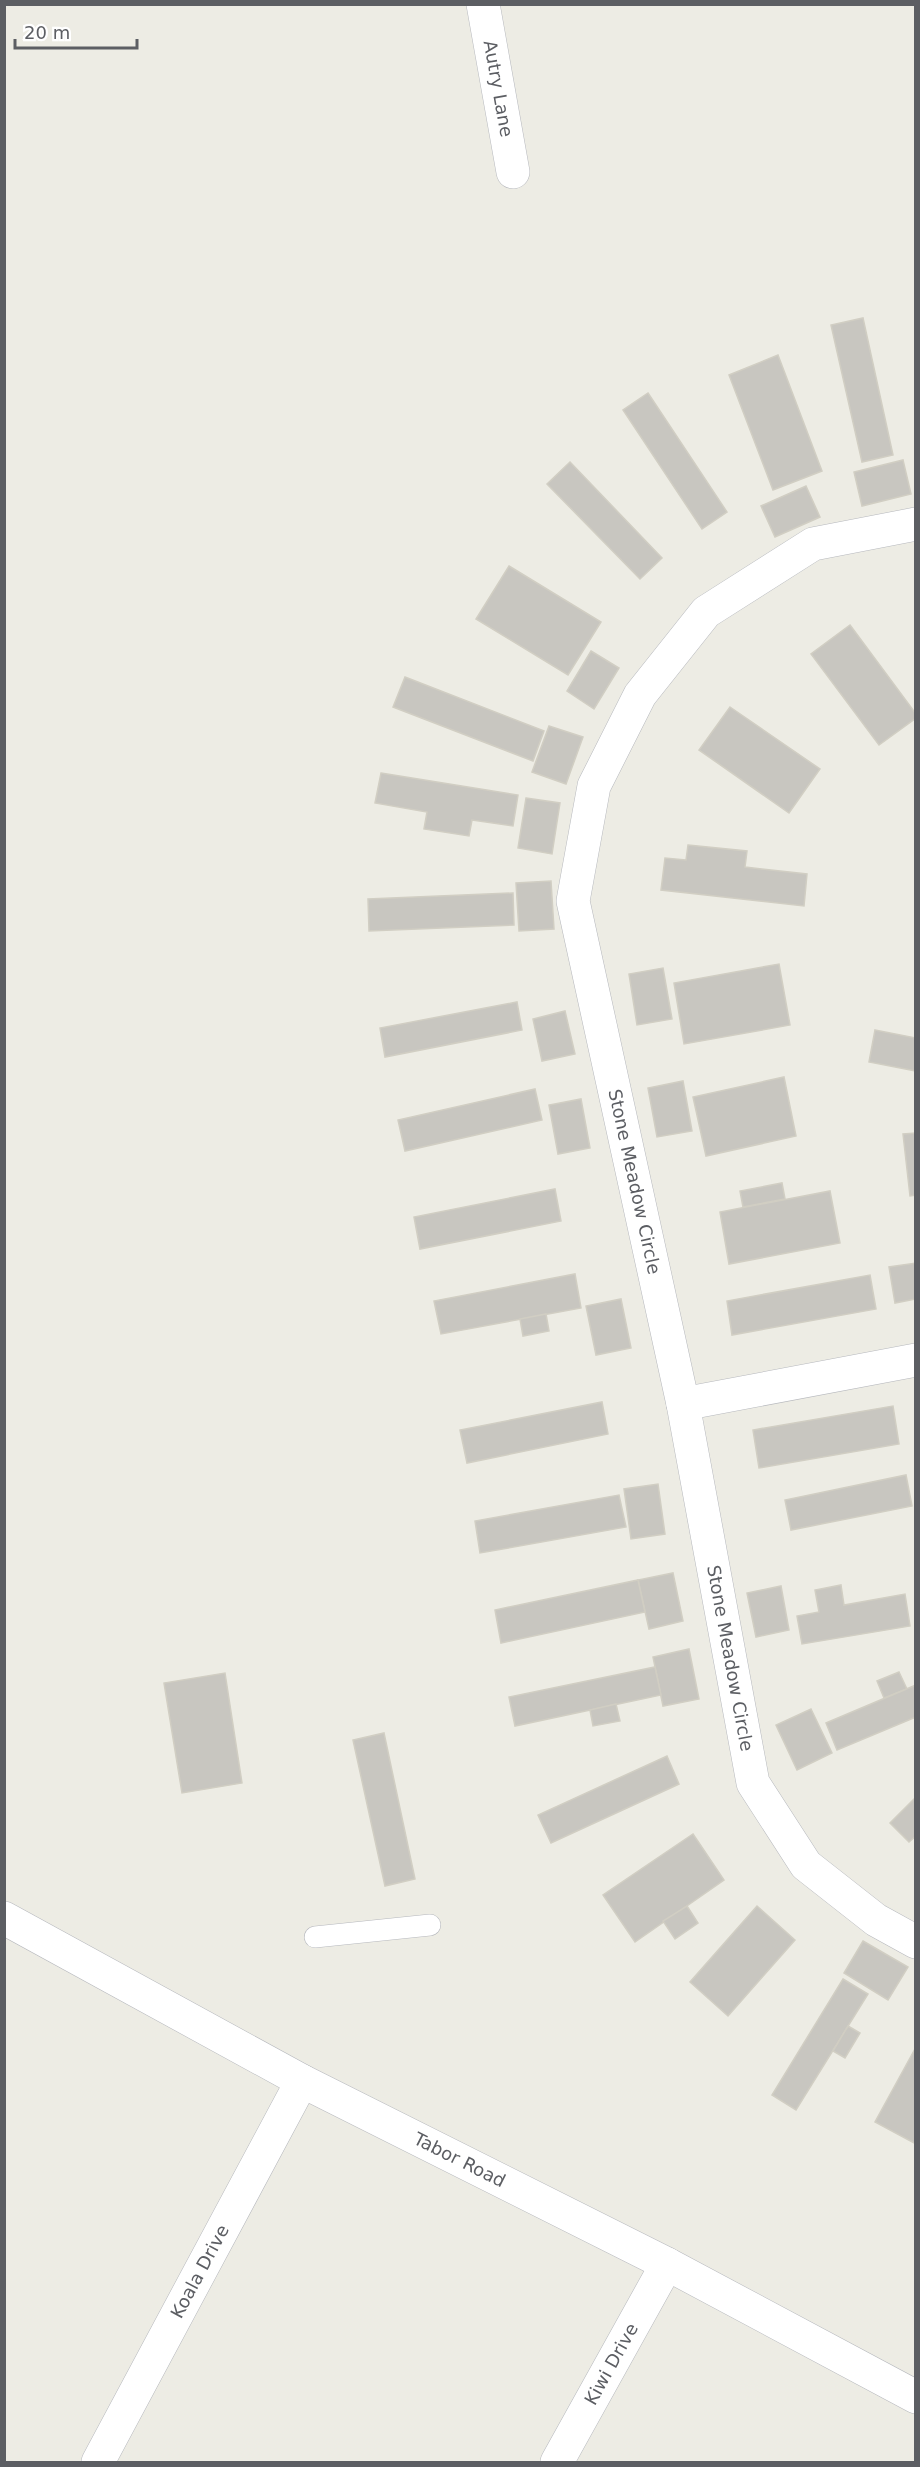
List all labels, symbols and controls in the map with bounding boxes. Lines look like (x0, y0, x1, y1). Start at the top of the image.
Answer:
scale bar (15, 12, 136, 50)
text: 20 m (24, 22, 70, 43)
street label: Autry Lane (480, 38, 518, 139)
street label: Stone Meadow Circle (604, 1087, 665, 1276)
street label: Stone Meadow Circle (703, 1563, 758, 1753)
street label: Tabor Road (410, 2127, 509, 2191)
street label: Koala Drive (166, 2221, 233, 2322)
street label: Kiwi Drive (580, 2319, 642, 2408)

